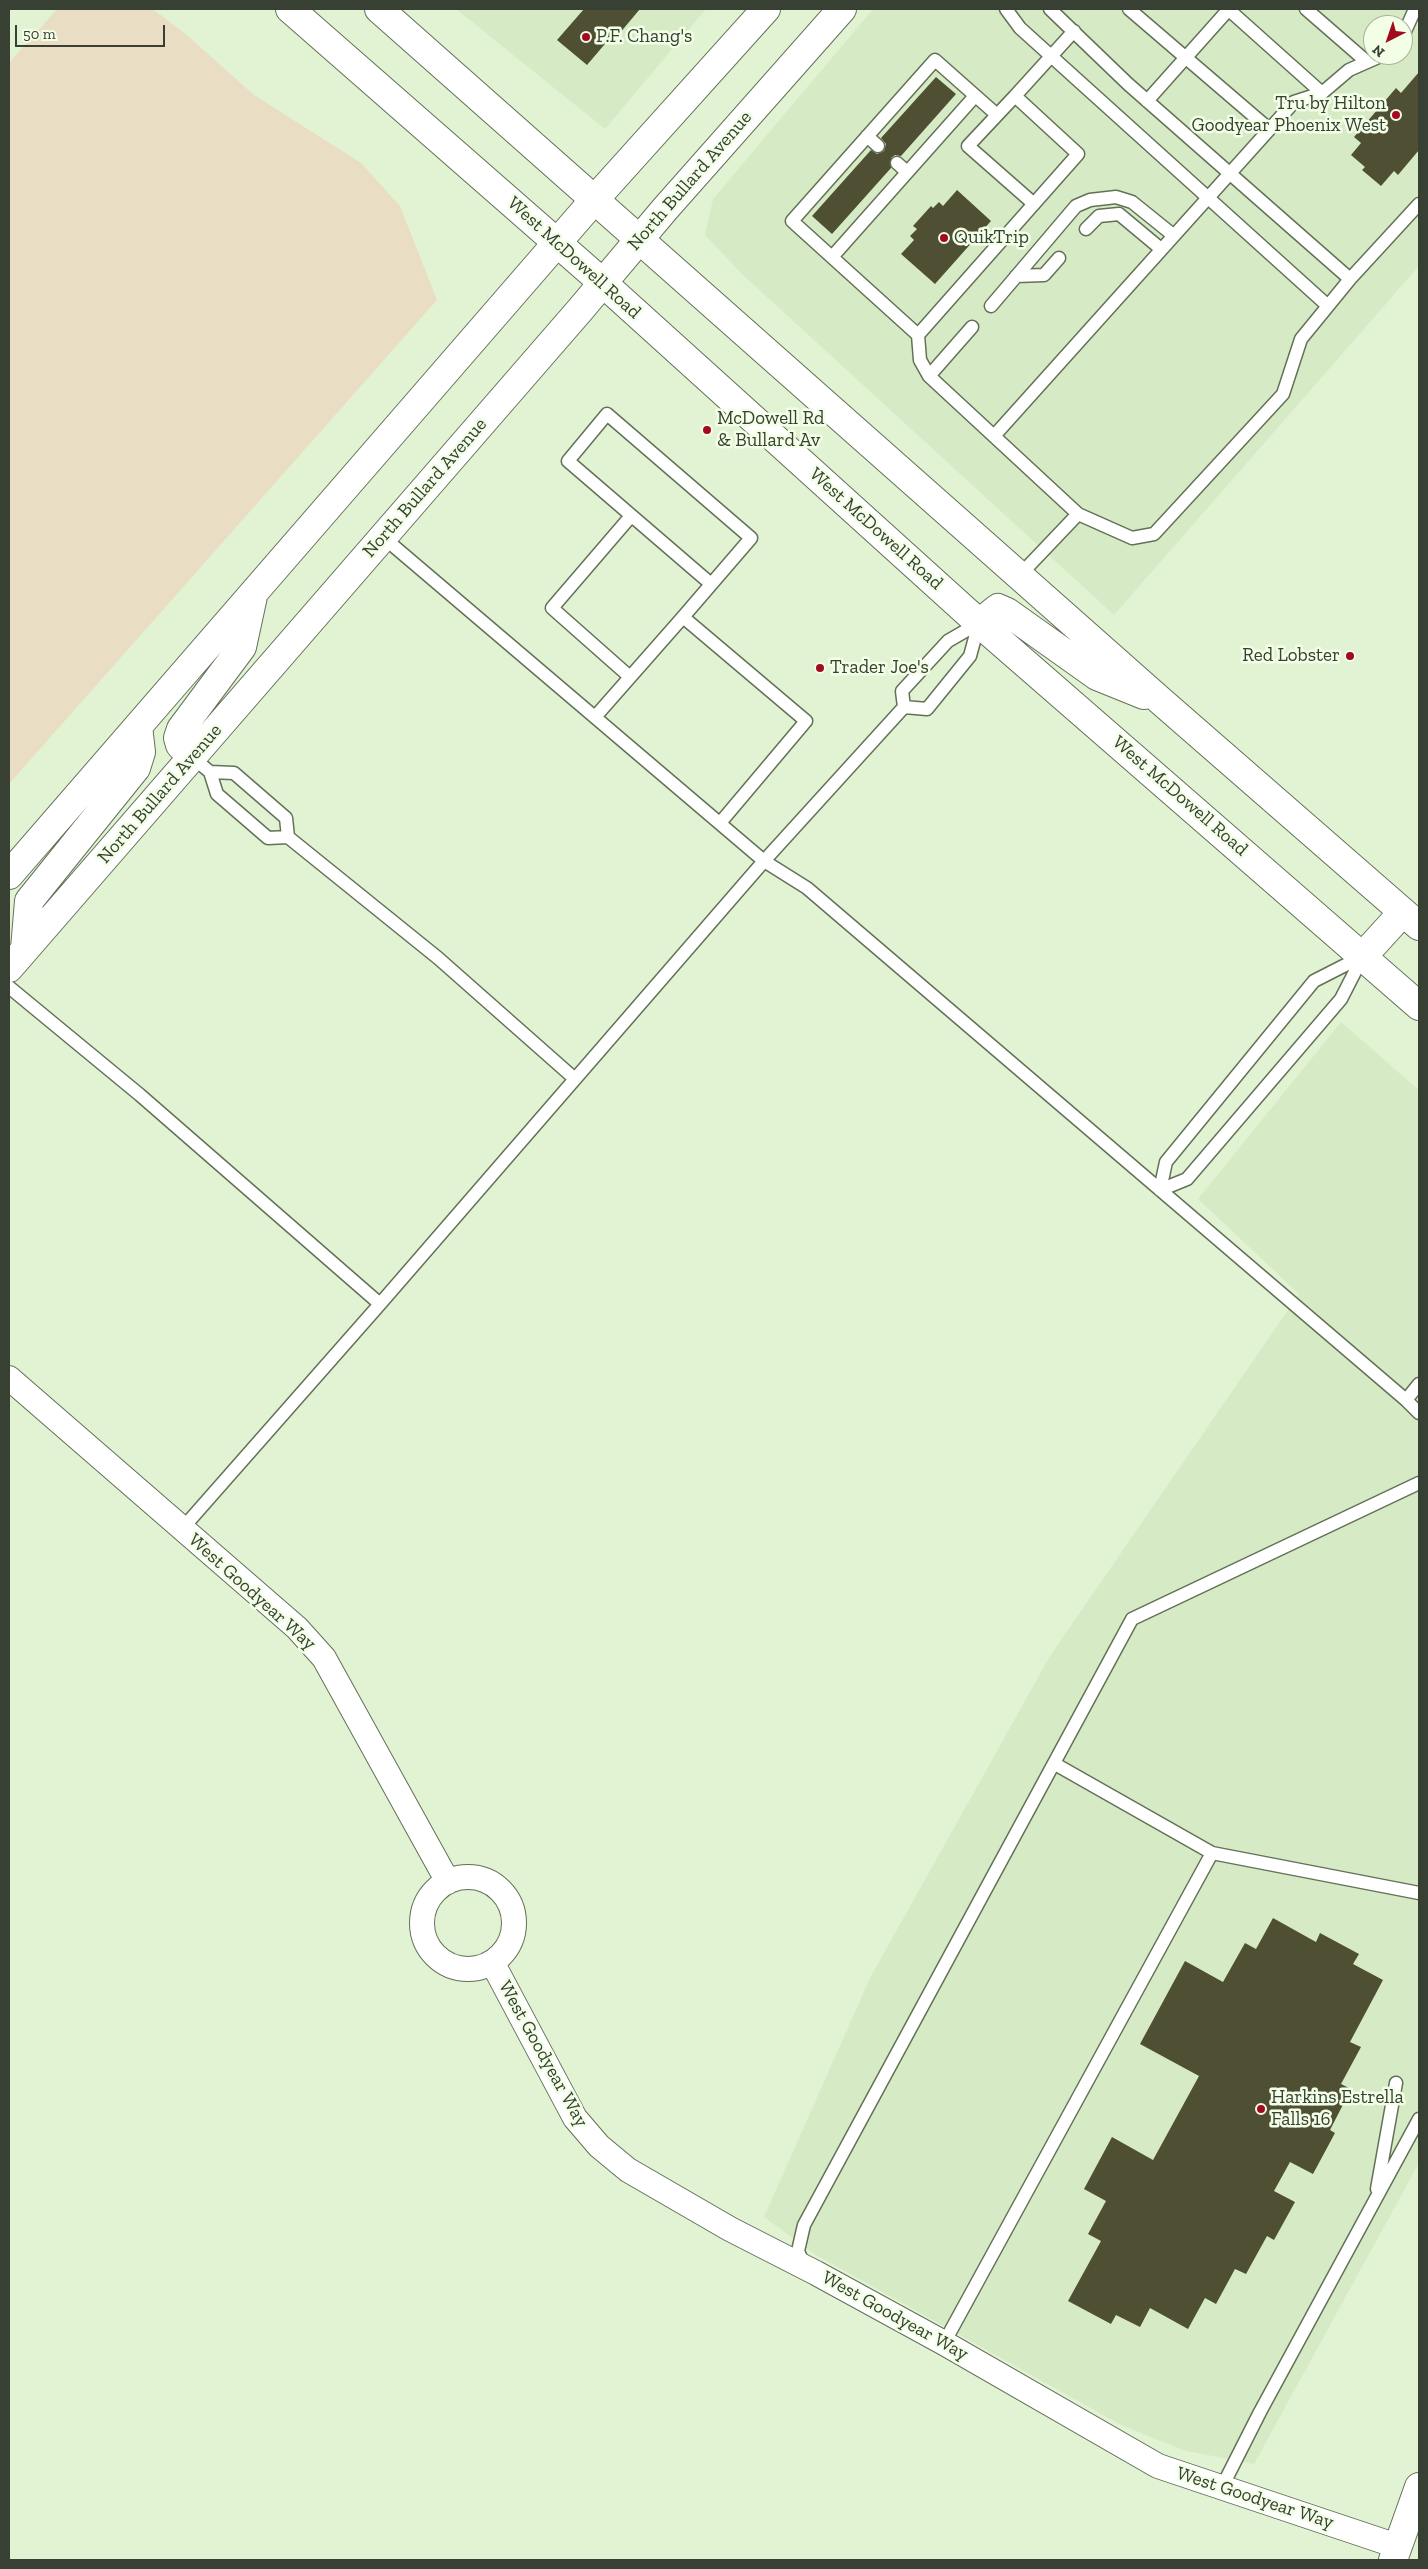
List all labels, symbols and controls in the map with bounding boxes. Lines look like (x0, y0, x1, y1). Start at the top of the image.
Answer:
scale bar (18, 15, 168, 47)
north arrow (1363, 15, 1413, 65)
text: 50 m (23, 25, 56, 43)
place label: P.F. Chang's (596, 26, 692, 48)
marker: P.F. Chang's (580, 31, 592, 43)
text: N (1369, 41, 1388, 61)
place label: Tru by Hilton Goodyear Phoenix West (1192, 93, 1386, 137)
street label: North Bullard Avenue (623, 106, 757, 256)
marker: Tru by Hilton Goodyear Phoenix West (1390, 109, 1402, 121)
street label: West McDowell Road (503, 192, 645, 324)
place label: QuikTrip (954, 227, 1029, 249)
marker: QuikTrip (938, 232, 950, 244)
place label: McDowell Rd & Bullard Av (717, 408, 824, 452)
street label: North Bullard Avenue (358, 413, 492, 563)
marker: McDowell Rd & Bullard Av (701, 424, 713, 436)
street label: West McDowell Road (805, 463, 947, 595)
place label: Red Lobster (1242, 645, 1340, 667)
marker: Red Lobster (1344, 650, 1356, 662)
place label: Trader Joe's (830, 657, 929, 679)
marker: Trader Joe's (814, 662, 826, 674)
street label: North Bullard Avenue (93, 719, 227, 869)
street label: West McDowell Road (1108, 731, 1252, 861)
street label: West Goodyear Way (184, 1529, 320, 1655)
street label: West Goodyear Way (493, 1977, 593, 2131)
place label: Harkins Estrella Falls 16 (1271, 2087, 1404, 2131)
marker: Harkins Estrella Falls 16 (1255, 2103, 1267, 2115)
street label: West Goodyear Way (818, 2266, 972, 2366)
street label: West Goodyear Way (1174, 2462, 1336, 2534)

